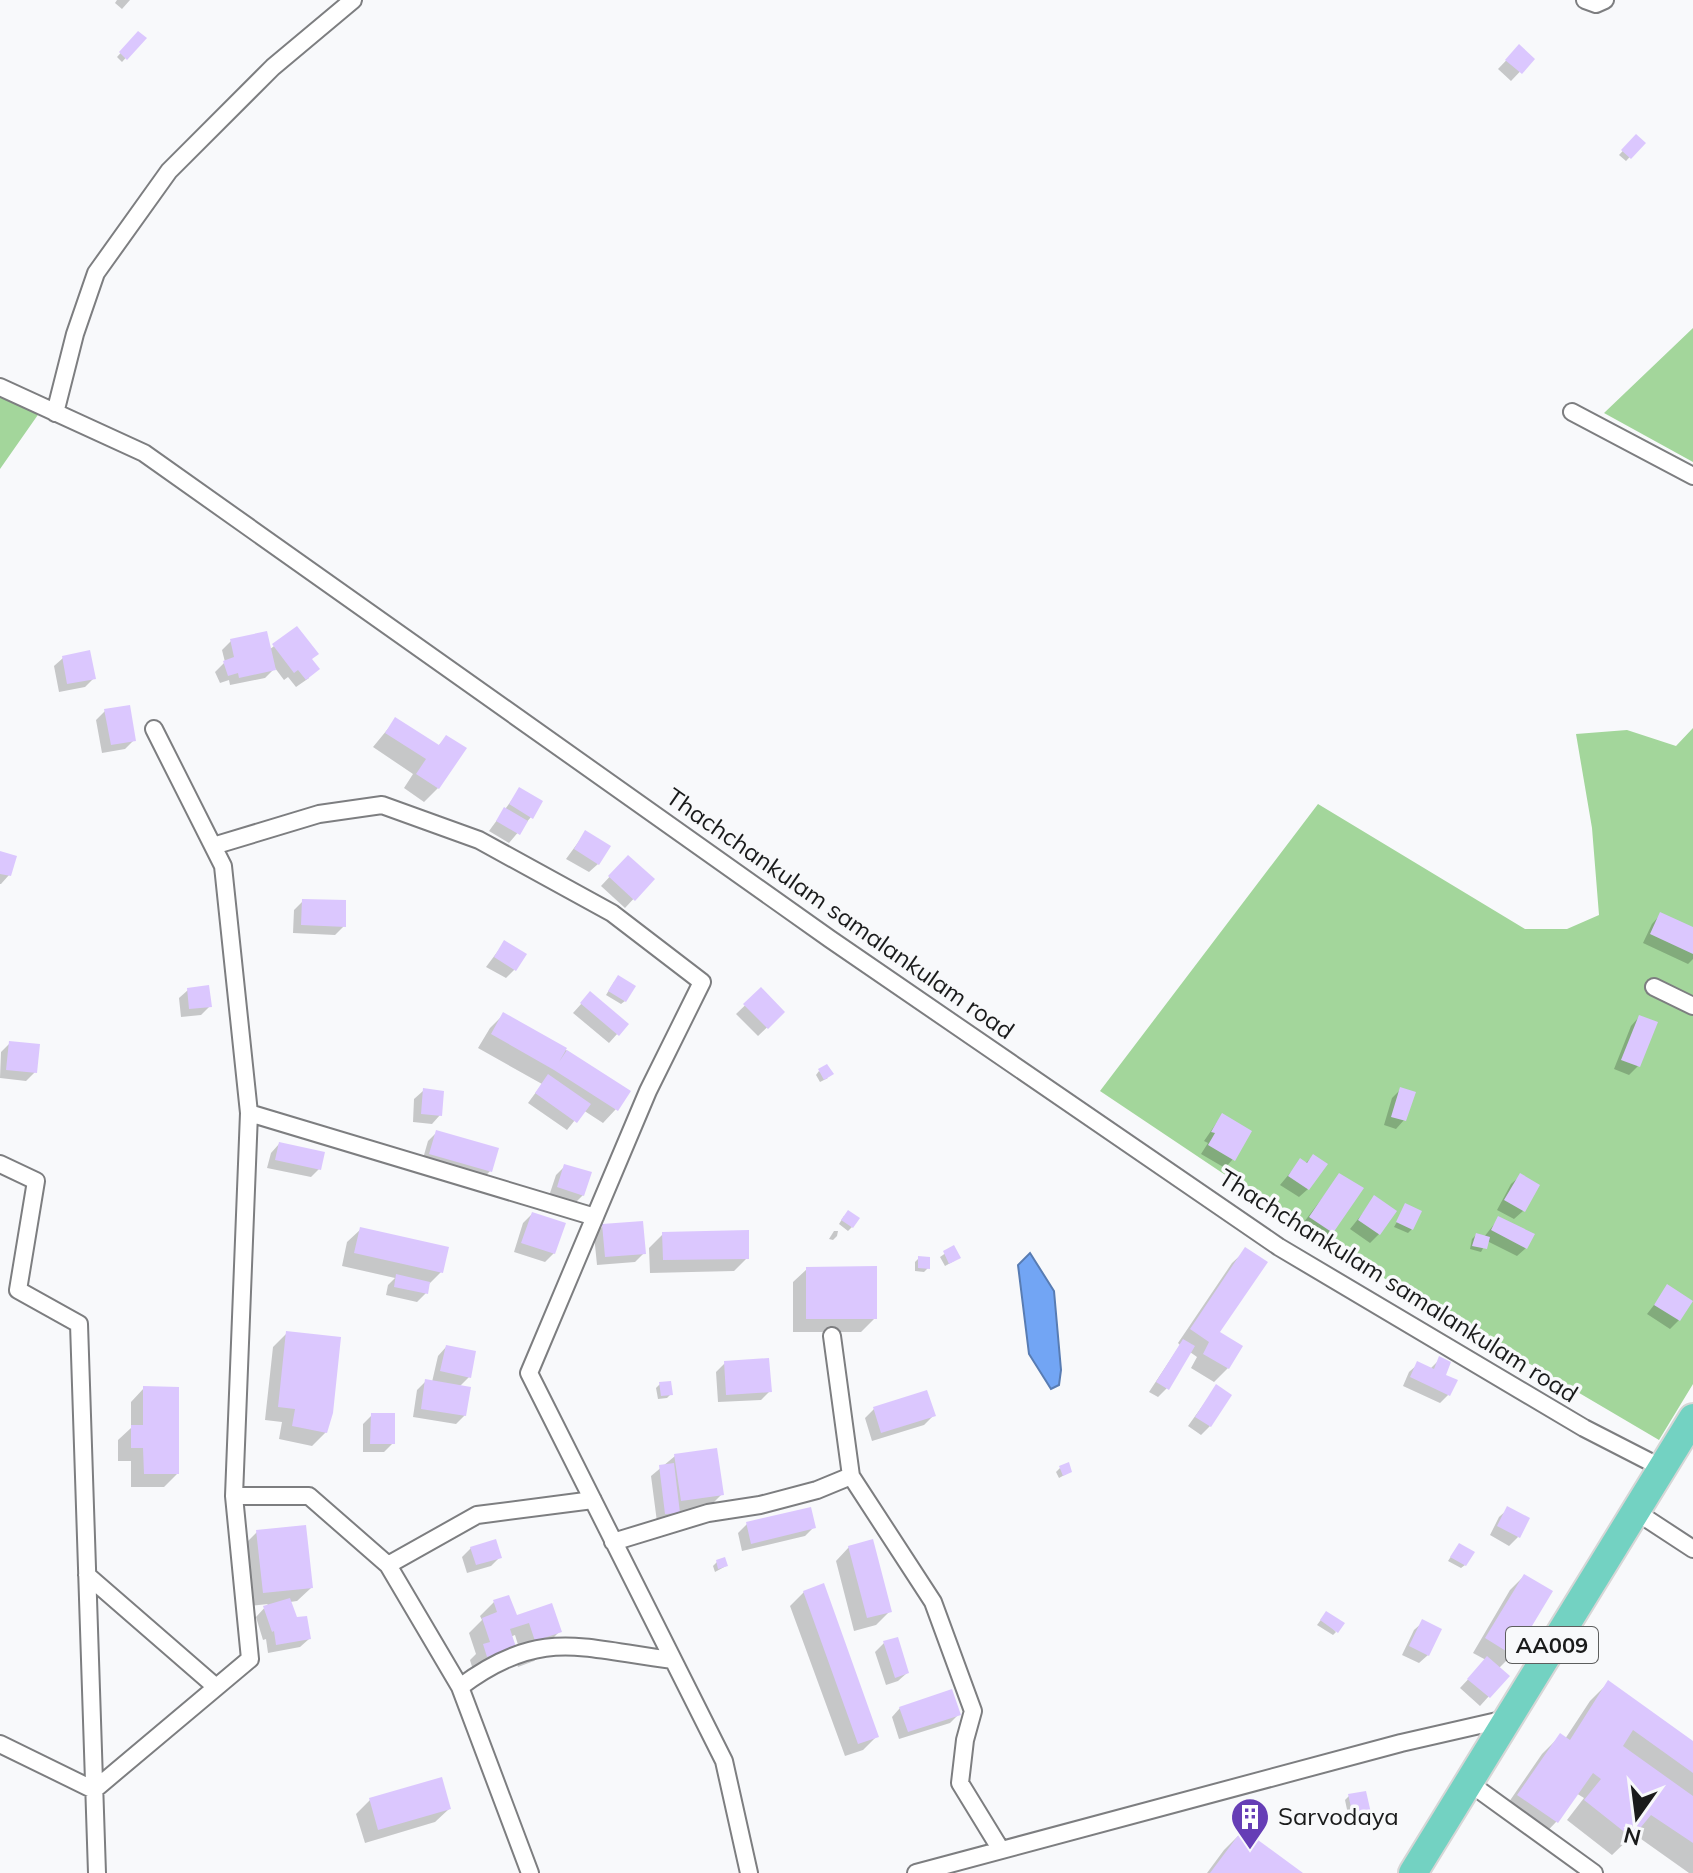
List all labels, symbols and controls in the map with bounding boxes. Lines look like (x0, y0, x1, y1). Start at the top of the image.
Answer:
street label: Thachchankulam samalankulam road (661, 781, 1020, 1045)
street label: Thachchankulam samalankulam road (1213, 1162, 1584, 1409)
road number: AA009 (1506, 1627, 1598, 1663)
north arrow (1597, 1777, 1677, 1857)
building icon: Sarvodaya (1229, 1796, 1271, 1851)
place label: Sarvodaya (1278, 1801, 1399, 1831)
text: N (1621, 1821, 1644, 1852)

